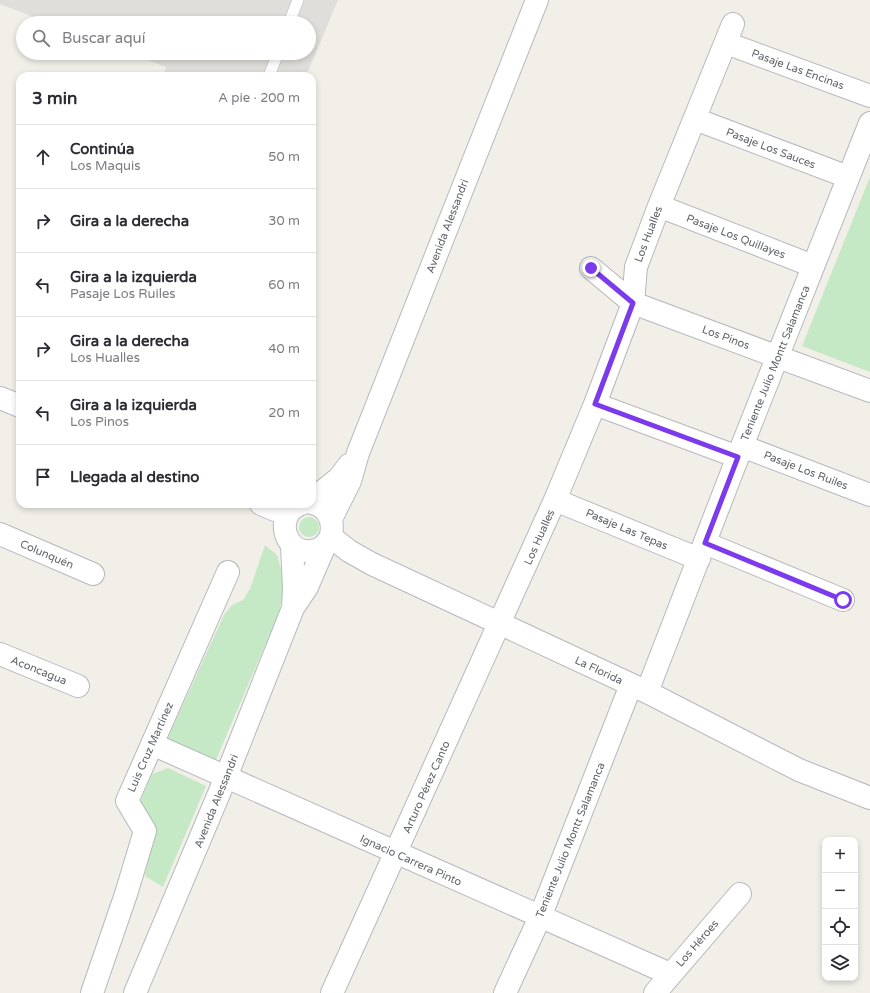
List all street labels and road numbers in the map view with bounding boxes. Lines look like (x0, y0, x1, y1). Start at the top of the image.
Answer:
street label: Pasaje Las Encinas (750, 47, 846, 92)
street label: Pasaje Los Sauces (724, 125, 817, 172)
street label: Avenida Alessandri (424, 177, 471, 275)
street label: Los Hualles (632, 204, 665, 264)
street label: Pasaje Los Quillayes (684, 212, 787, 261)
street label: Teniente Julio Montt Salamanca (738, 284, 813, 443)
street label: Los Pinos (700, 323, 751, 352)
street label: Pasaje Los Ruiles (762, 448, 850, 493)
street label: Pasaje Las Tepas (584, 506, 670, 553)
street label: Los Hualles (521, 508, 557, 567)
street label: Colunquén (18, 537, 76, 572)
street label: Aconcagua (9, 653, 69, 688)
street label: La Florida (573, 654, 625, 687)
street label: Luis Cruz Martínez (125, 700, 176, 794)
street label: Arturo Pérez Canto (400, 739, 453, 836)
street label: Avenida Alessandri (192, 753, 241, 850)
street label: Teniente Julio Montt Salamanca (533, 761, 608, 920)
street label: Ignacio Carrera Pinto (358, 832, 464, 889)
street label: Los Héroes (674, 917, 721, 969)

